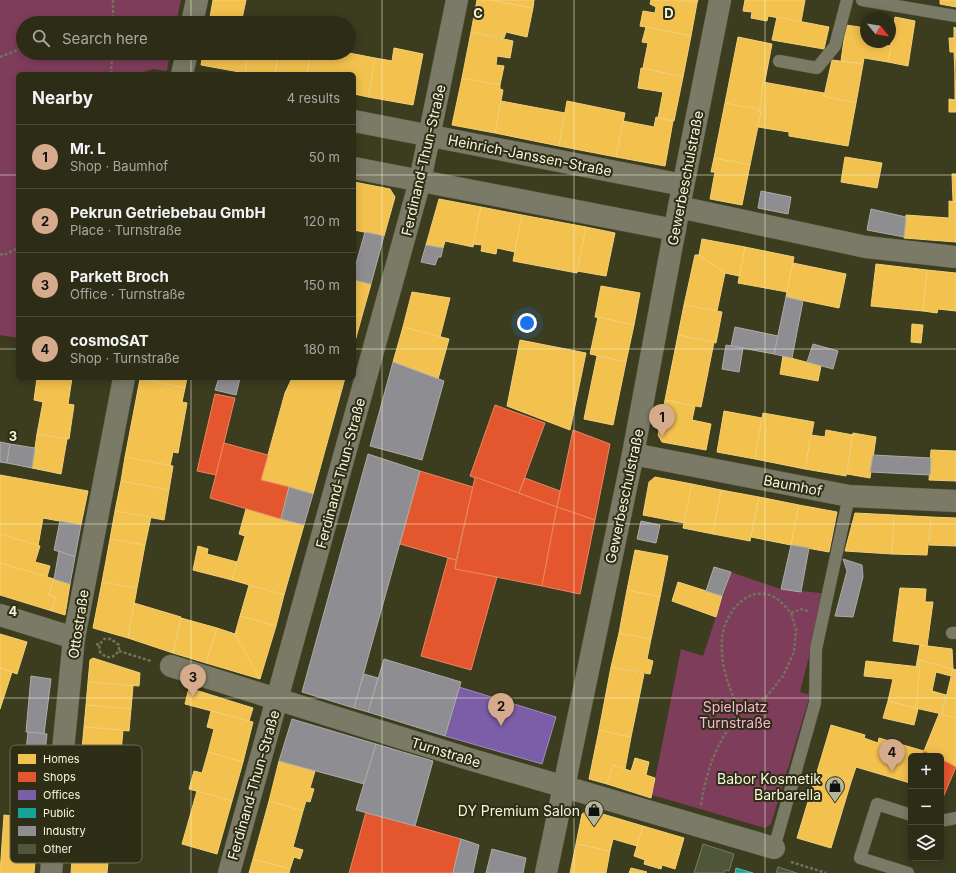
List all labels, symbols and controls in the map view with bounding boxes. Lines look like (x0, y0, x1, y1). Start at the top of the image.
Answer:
text: C (473, 5, 483, 21)
text: D (664, 5, 674, 21)
north arrow (860, 12, 896, 48)
search box (16, 16, 356, 60)
icon: search (30, 27, 52, 49)
text: Search here (62, 29, 148, 48)
street label: Ferdinand-Thun-Straße (397, 83, 449, 237)
text: Nearby (32, 88, 93, 108)
text: 4 results (287, 90, 340, 106)
street label: Gewerbeschulstraße (664, 109, 706, 247)
street label: Heinrich-Janssen-Straße (447, 131, 613, 179)
text: Mr. L (70, 139, 106, 158)
text: 1 (42, 149, 48, 165)
text: 50 m (309, 149, 340, 165)
text: Shop · Baumhof (70, 158, 168, 174)
text: Pekrun Getriebebau GmbH (70, 203, 266, 222)
text: 2 (41, 213, 49, 229)
text: 120 m (304, 213, 340, 229)
text: Place · Turnstraße (70, 222, 182, 238)
text: Parkett Broch (70, 267, 169, 286)
text: 3 (41, 277, 49, 293)
text: 150 m (304, 277, 340, 293)
text: Office · Turnstraße (70, 286, 185, 302)
your location (517, 313, 537, 333)
text: cosmoSAT (70, 331, 149, 350)
text: 4 (41, 341, 49, 357)
text: 180 m (303, 341, 340, 357)
text: Shop · Turnstraße (70, 350, 180, 366)
street label: Ferdinand-Thun-Straße (312, 396, 368, 550)
pin: 1 (649, 404, 675, 437)
street label: Gewerbeschulstraße (601, 427, 647, 565)
text: 3 (9, 428, 17, 444)
street label: Baumhof (762, 471, 824, 499)
street label: Ottostraße (64, 588, 92, 660)
text: 4 (9, 603, 18, 619)
pin: 3 (180, 664, 206, 697)
pin: 2 (488, 693, 514, 726)
park label: Spielplatz Turnstraße (699, 698, 771, 731)
street label: Ferdinand-Thun-Straße (223, 708, 283, 862)
street label: Turnstraße (409, 733, 483, 771)
pin: 4 (879, 739, 905, 772)
legend (10, 745, 142, 863)
text: Homes (43, 752, 80, 766)
map controls (908, 753, 944, 861)
button: + (908, 753, 944, 789)
text: Shops (43, 770, 76, 784)
place label: Babor Kosmetik Barbarella (717, 770, 821, 803)
shop icon: Babor Kosmetik Barbarella (824, 775, 846, 803)
text: Offices (43, 788, 80, 802)
button: − (908, 789, 944, 825)
shop icon: DY Premium Salon (583, 799, 605, 827)
place label: DY Premium Salon (458, 802, 580, 819)
text: Public (43, 806, 75, 820)
text: Industry (43, 824, 86, 838)
button: layers (908, 825, 944, 861)
text: Other (43, 842, 72, 856)

